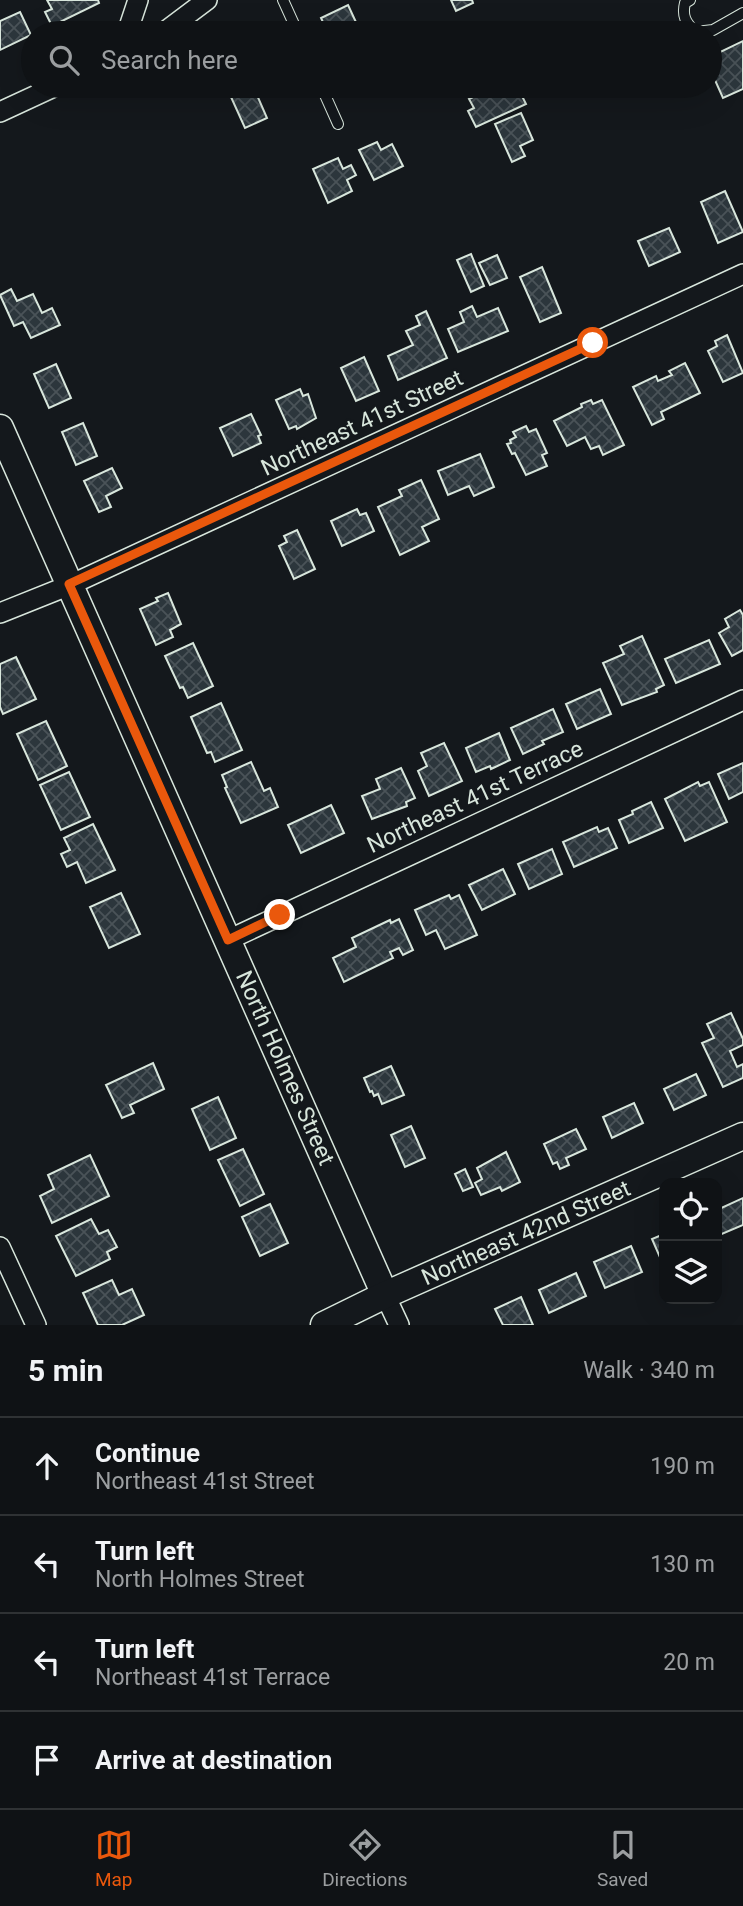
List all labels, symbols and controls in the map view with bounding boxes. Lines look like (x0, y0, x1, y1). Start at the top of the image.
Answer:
search box (21, 21, 722, 98)
icon: search (45, 41, 83, 79)
text: Search here (101, 45, 238, 75)
route start (577, 327, 608, 358)
street label: Northeast 41st Street (257, 364, 467, 482)
street label: Northeast 41st Terrace (363, 735, 587, 859)
route end (264, 899, 295, 930)
street label: North Holmes Street (230, 967, 340, 1169)
street label: Northeast 42nd Street (417, 1175, 635, 1291)
map controls (659, 1178, 722, 1304)
button: locate (659, 1178, 722, 1241)
button: layers (659, 1241, 722, 1304)
text: 5 min (28, 1353, 103, 1388)
text: Walk · 340 m (583, 1357, 715, 1384)
text: Continue (95, 1438, 200, 1468)
icon: ahead (28, 1447, 66, 1485)
text: 190 m (650, 1453, 715, 1480)
text: Northeast 41st Street (95, 1468, 315, 1495)
text: Turn left (95, 1536, 194, 1566)
icon: left (28, 1545, 66, 1583)
text: 130 m (650, 1551, 715, 1578)
text: North Holmes Street (95, 1566, 305, 1593)
text: Turn left (95, 1634, 194, 1664)
icon: left (28, 1643, 66, 1681)
text: 20 m (663, 1649, 715, 1676)
text: Northeast 41st Terrace (95, 1664, 330, 1691)
icon: arrive (28, 1741, 66, 1779)
text: Arrive at destination (95, 1745, 332, 1775)
tab: Map (95, 1826, 133, 1891)
tab: Directions (322, 1826, 407, 1891)
tab: Saved (597, 1826, 648, 1891)

